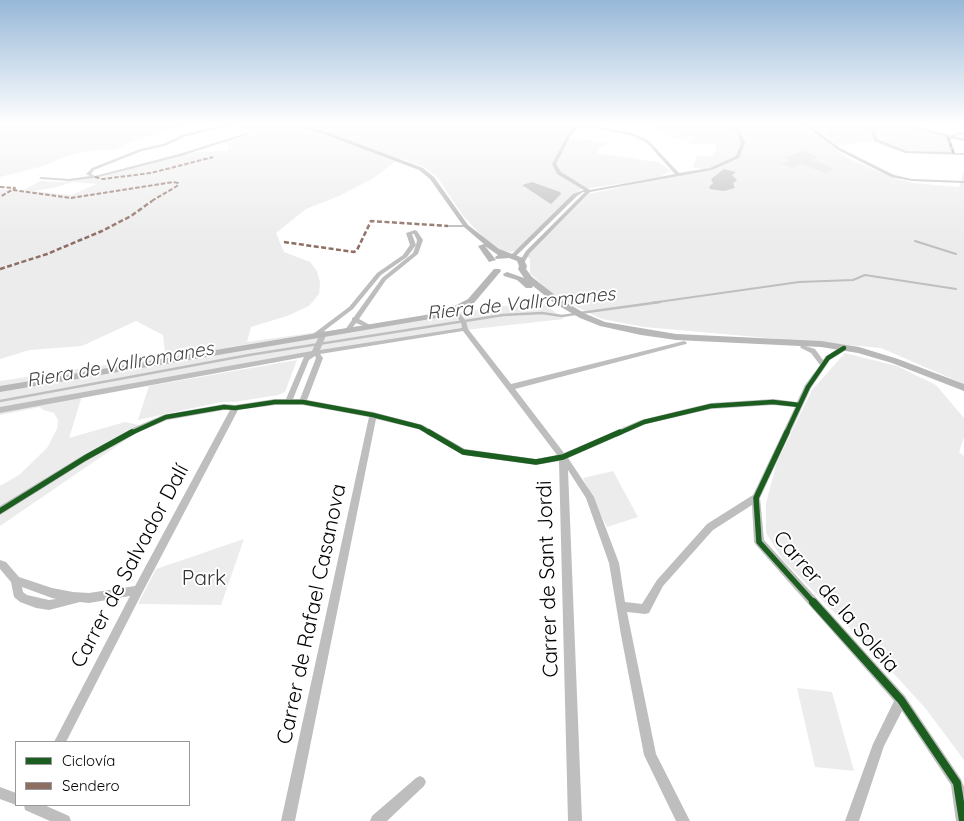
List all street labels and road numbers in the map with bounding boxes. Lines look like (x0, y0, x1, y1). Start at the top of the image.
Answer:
street label: Carrer de Salvador Dalí (66, 460, 194, 672)
street label: Carrer de Sant Jordi (532, 480, 564, 678)
street label: Carrer de Rafael Casanova (272, 482, 352, 746)
street label: Carrer de la Soleia (768, 526, 904, 678)

